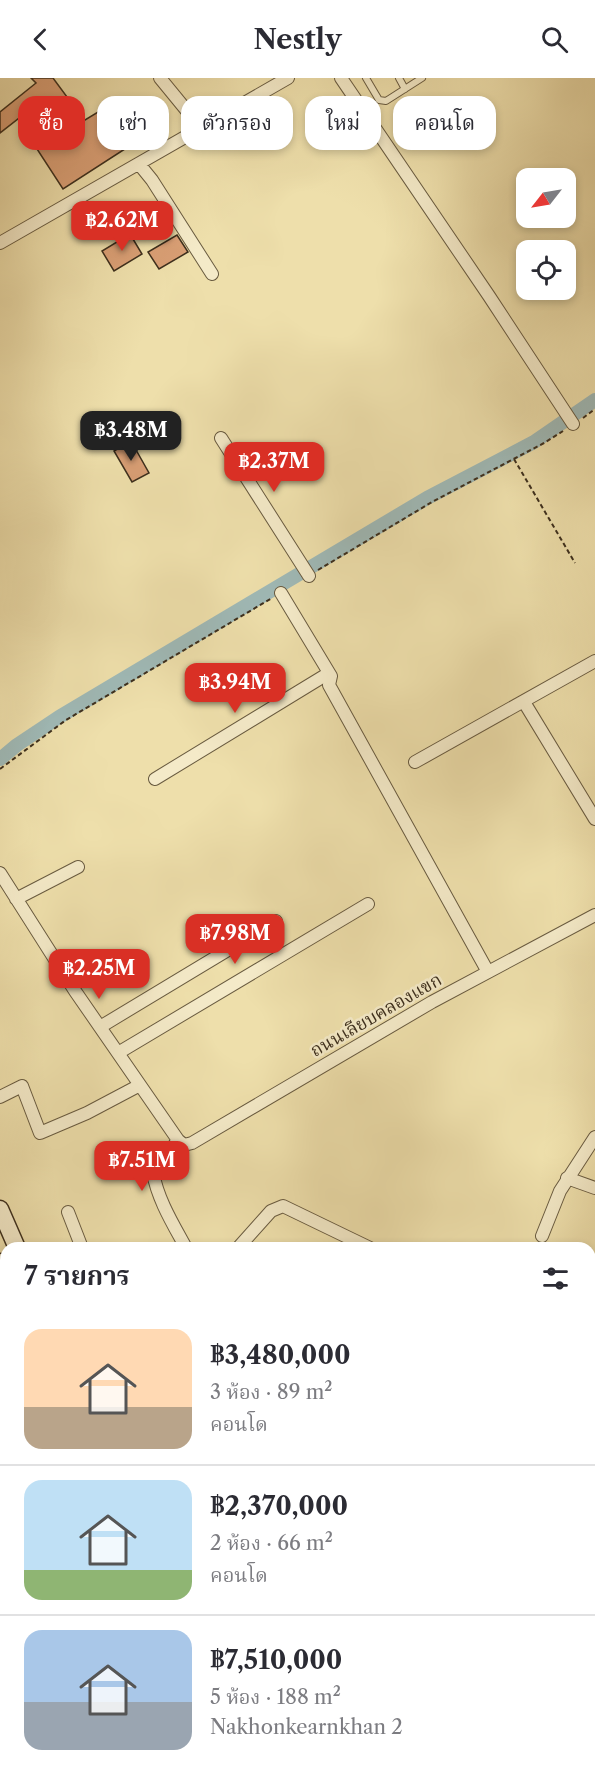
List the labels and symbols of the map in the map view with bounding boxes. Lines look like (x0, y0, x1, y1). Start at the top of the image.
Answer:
north arrow (516, 168, 576, 228)
pin: ฿2.62M (73, 201, 171, 252)
pin: ฿3.48M (82, 411, 180, 462)
pin: ฿2.37M (225, 442, 323, 493)
pin: ฿3.94M (186, 663, 284, 714)
pin: ฿7.98M (186, 914, 284, 965)
pin: ฿2.25M (50, 949, 148, 1000)
street label: ถนนเลียบคลองแขก (306, 968, 446, 1062)
pin: ฿7.51M (93, 1141, 191, 1192)

